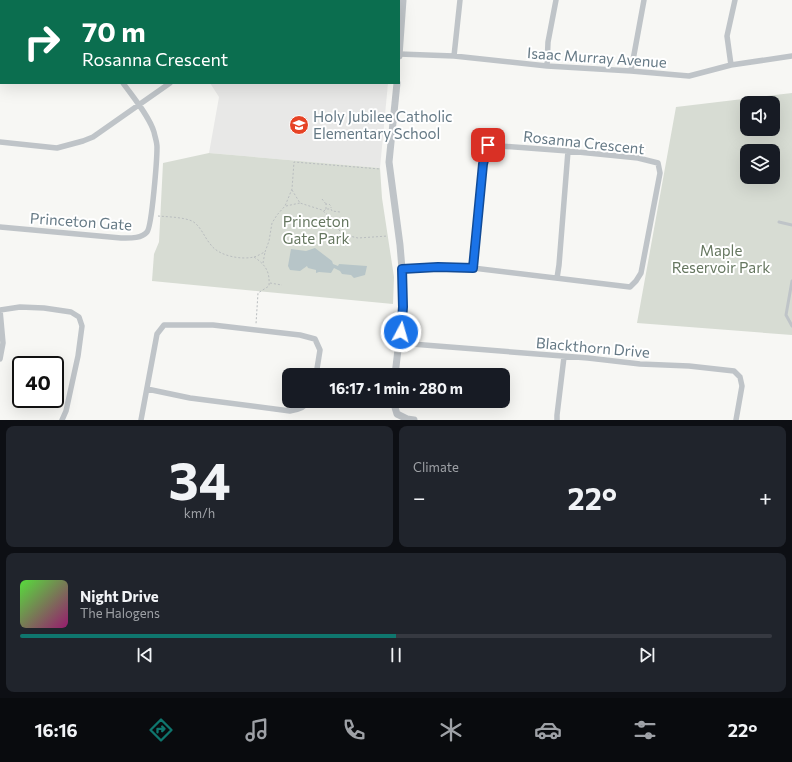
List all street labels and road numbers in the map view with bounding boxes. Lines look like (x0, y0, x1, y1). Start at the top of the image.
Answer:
street label: Isaac Murray Avenue (527, 43, 667, 71)
street label: Rosanna Crescent (523, 127, 645, 157)
street label: Princeton Gate (29, 208, 133, 234)
street label: Blackthorn Drive (535, 333, 651, 361)

